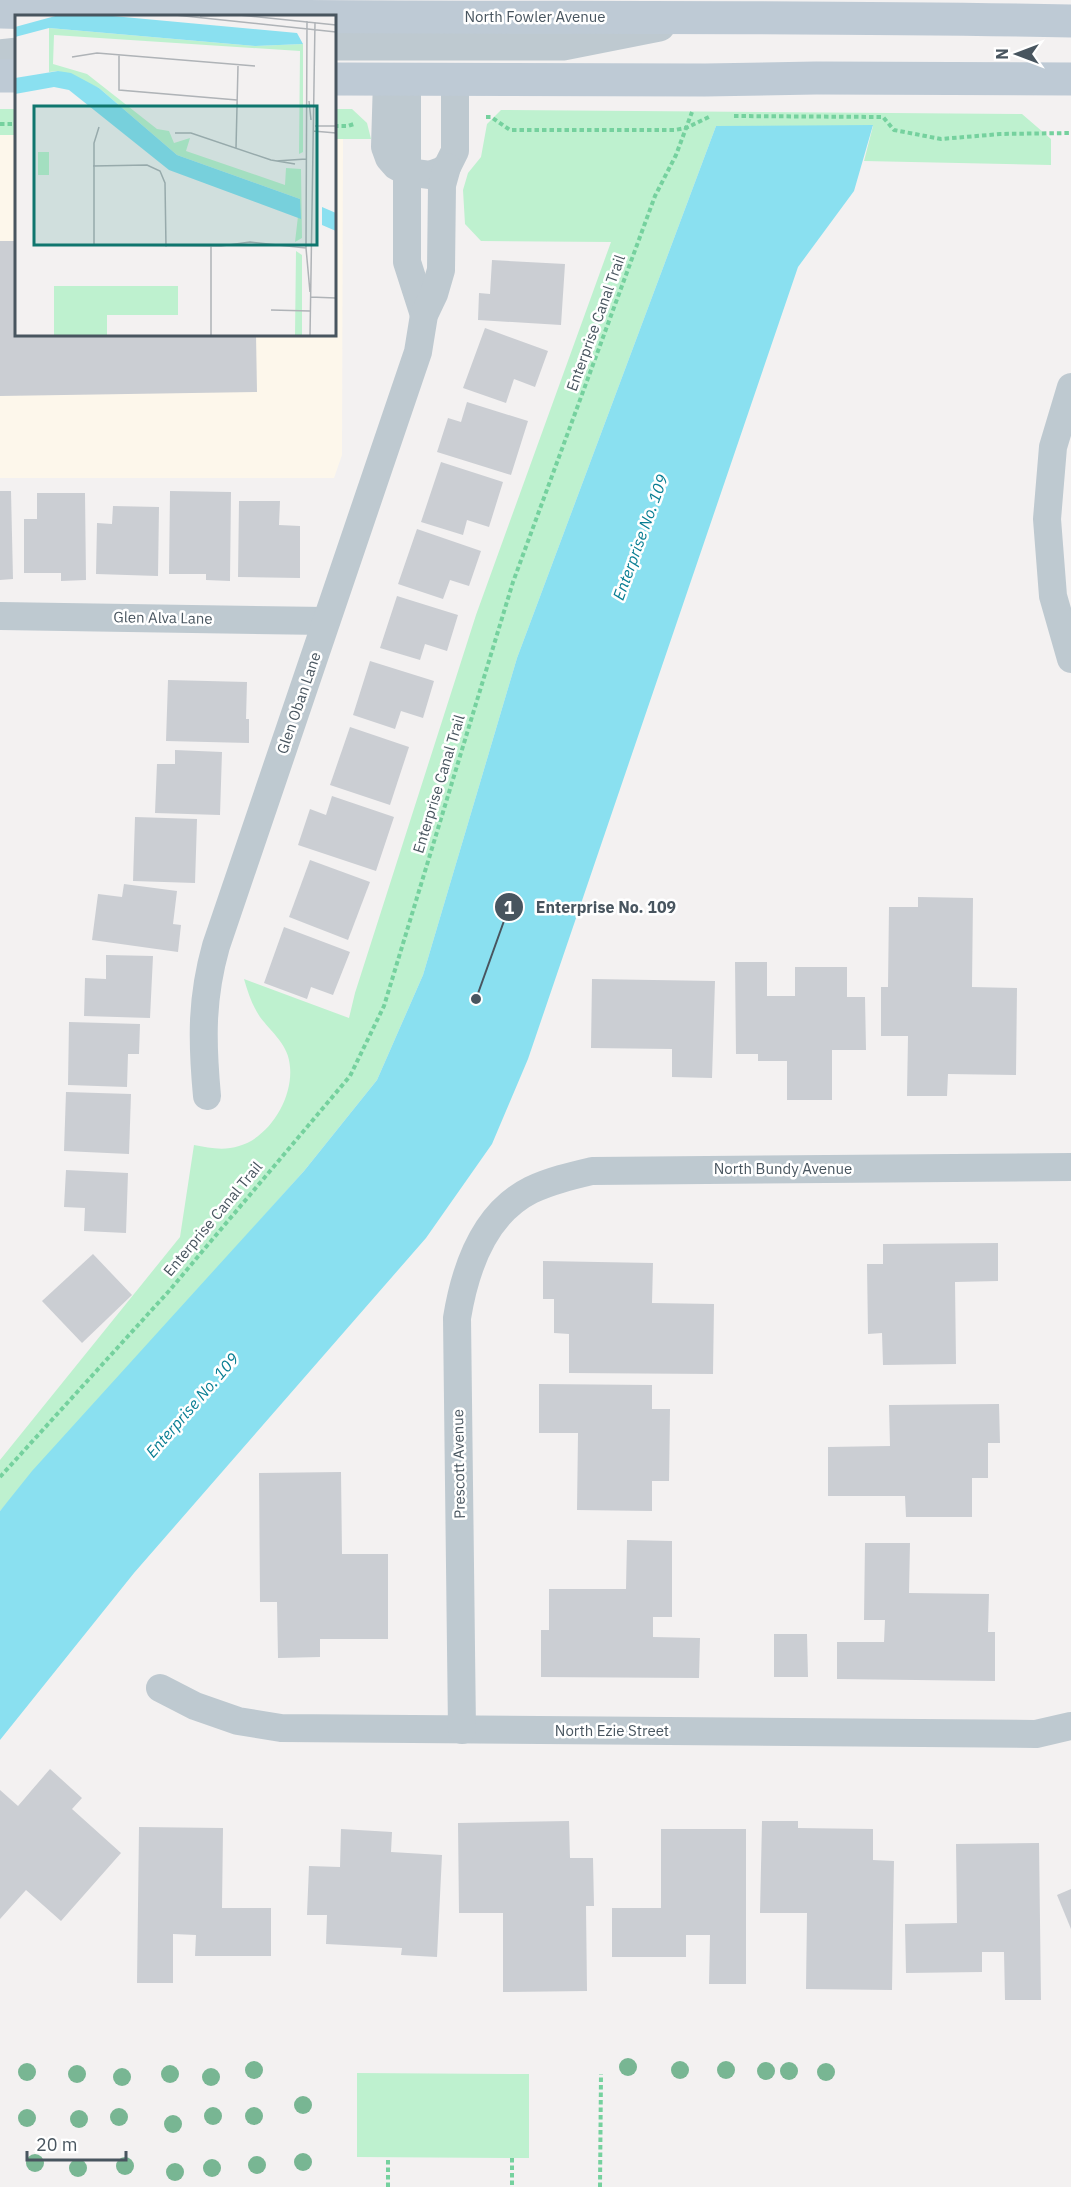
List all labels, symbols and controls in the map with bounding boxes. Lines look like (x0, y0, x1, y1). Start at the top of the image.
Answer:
street label: North Fowler Avenue (464, 7, 606, 26)
inset map (15, 15, 336, 336)
north arrow (987, 24, 1047, 84)
text: N (992, 48, 1012, 60)
street label: Enterprise Canal Trail (562, 252, 629, 394)
water label: Enterprise No. 109 (608, 471, 672, 603)
street label: Glen Alva Lane (113, 607, 213, 628)
street label: Glen Oban Lane (272, 649, 325, 756)
street label: Enterprise Canal Trail (408, 712, 469, 855)
callout: Enterprise No. 109 (494, 890, 688, 924)
text: 1 (504, 896, 515, 919)
text: Enterprise No. 109 (536, 897, 676, 917)
street label: Enterprise Canal Trail (159, 1157, 266, 1280)
street label: North Bundy Avenue (714, 1159, 852, 1178)
water label: Enterprise No. 109 (141, 1348, 243, 1461)
street label: Prescott Avenue (448, 1409, 469, 1519)
street label: North Ezie Street (555, 1721, 669, 1740)
scale bar (27, 2124, 126, 2162)
text: 20 m (36, 2133, 78, 2156)

